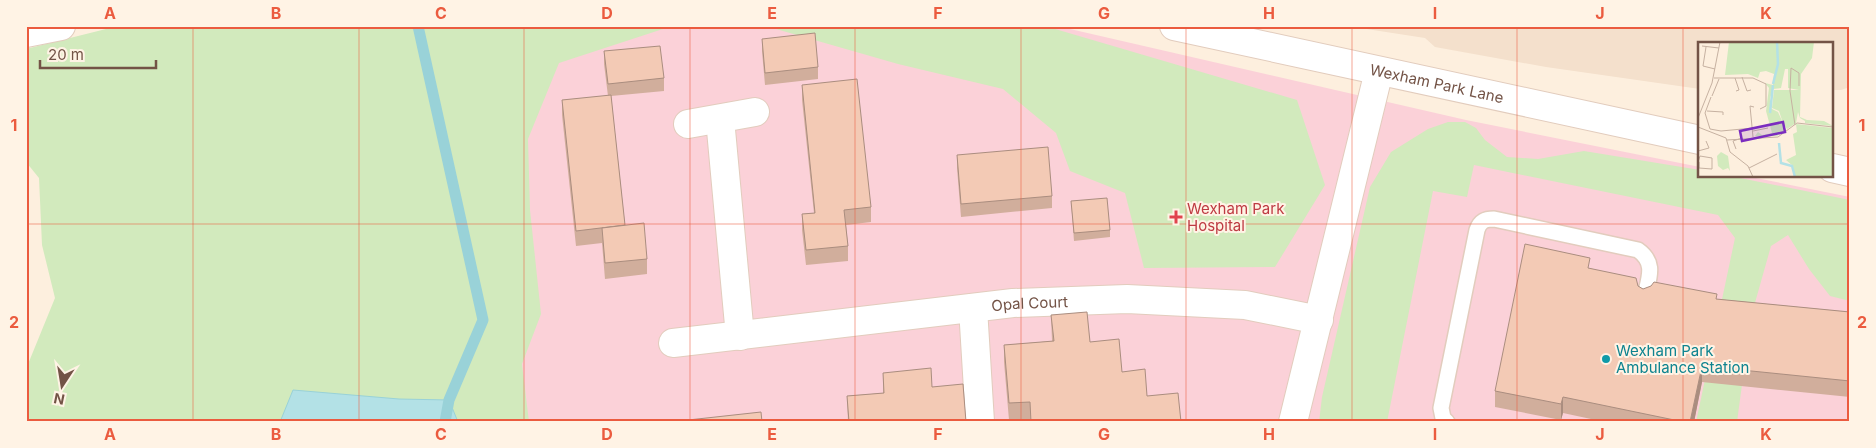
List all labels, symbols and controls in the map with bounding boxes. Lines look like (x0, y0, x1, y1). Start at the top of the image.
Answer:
text: A (104, 3, 116, 23)
text: B (271, 3, 281, 23)
text: C (435, 3, 447, 23)
text: D (601, 3, 613, 23)
text: E (767, 3, 777, 23)
text: F (933, 3, 943, 23)
text: G (1098, 3, 1110, 23)
text: H (1263, 3, 1275, 23)
text: I (1433, 3, 1437, 23)
text: J (1595, 3, 1605, 23)
text: K (1760, 3, 1772, 23)
scale bar (40, 38, 156, 70)
inset map (1698, 42, 1834, 178)
text: 20 m (48, 45, 84, 64)
street label: Wexham Park Lane (1368, 59, 1505, 107)
text: 1 (11, 115, 17, 135)
text: 1 (1859, 115, 1865, 135)
place label: Wexham Park Hospital (1187, 199, 1285, 235)
marker: Wexham Park Hospital (1169, 210, 1183, 224)
street label: Opal Court (990, 292, 1068, 315)
text: 2 (9, 312, 19, 332)
text: 2 (1857, 312, 1867, 332)
place label: Wexham Park Ambulance Station (1616, 341, 1749, 377)
marker: Wexham Park Ambulance Station (1600, 353, 1612, 365)
north arrow (38, 360, 88, 410)
text: N (52, 390, 66, 409)
text: A (104, 424, 116, 444)
text: B (271, 424, 281, 444)
text: C (435, 424, 447, 444)
text: D (601, 424, 613, 444)
text: E (767, 424, 777, 444)
text: F (933, 424, 943, 444)
text: G (1098, 424, 1110, 444)
text: H (1263, 424, 1275, 444)
text: I (1433, 424, 1437, 444)
text: J (1595, 424, 1605, 444)
text: K (1760, 424, 1772, 444)

